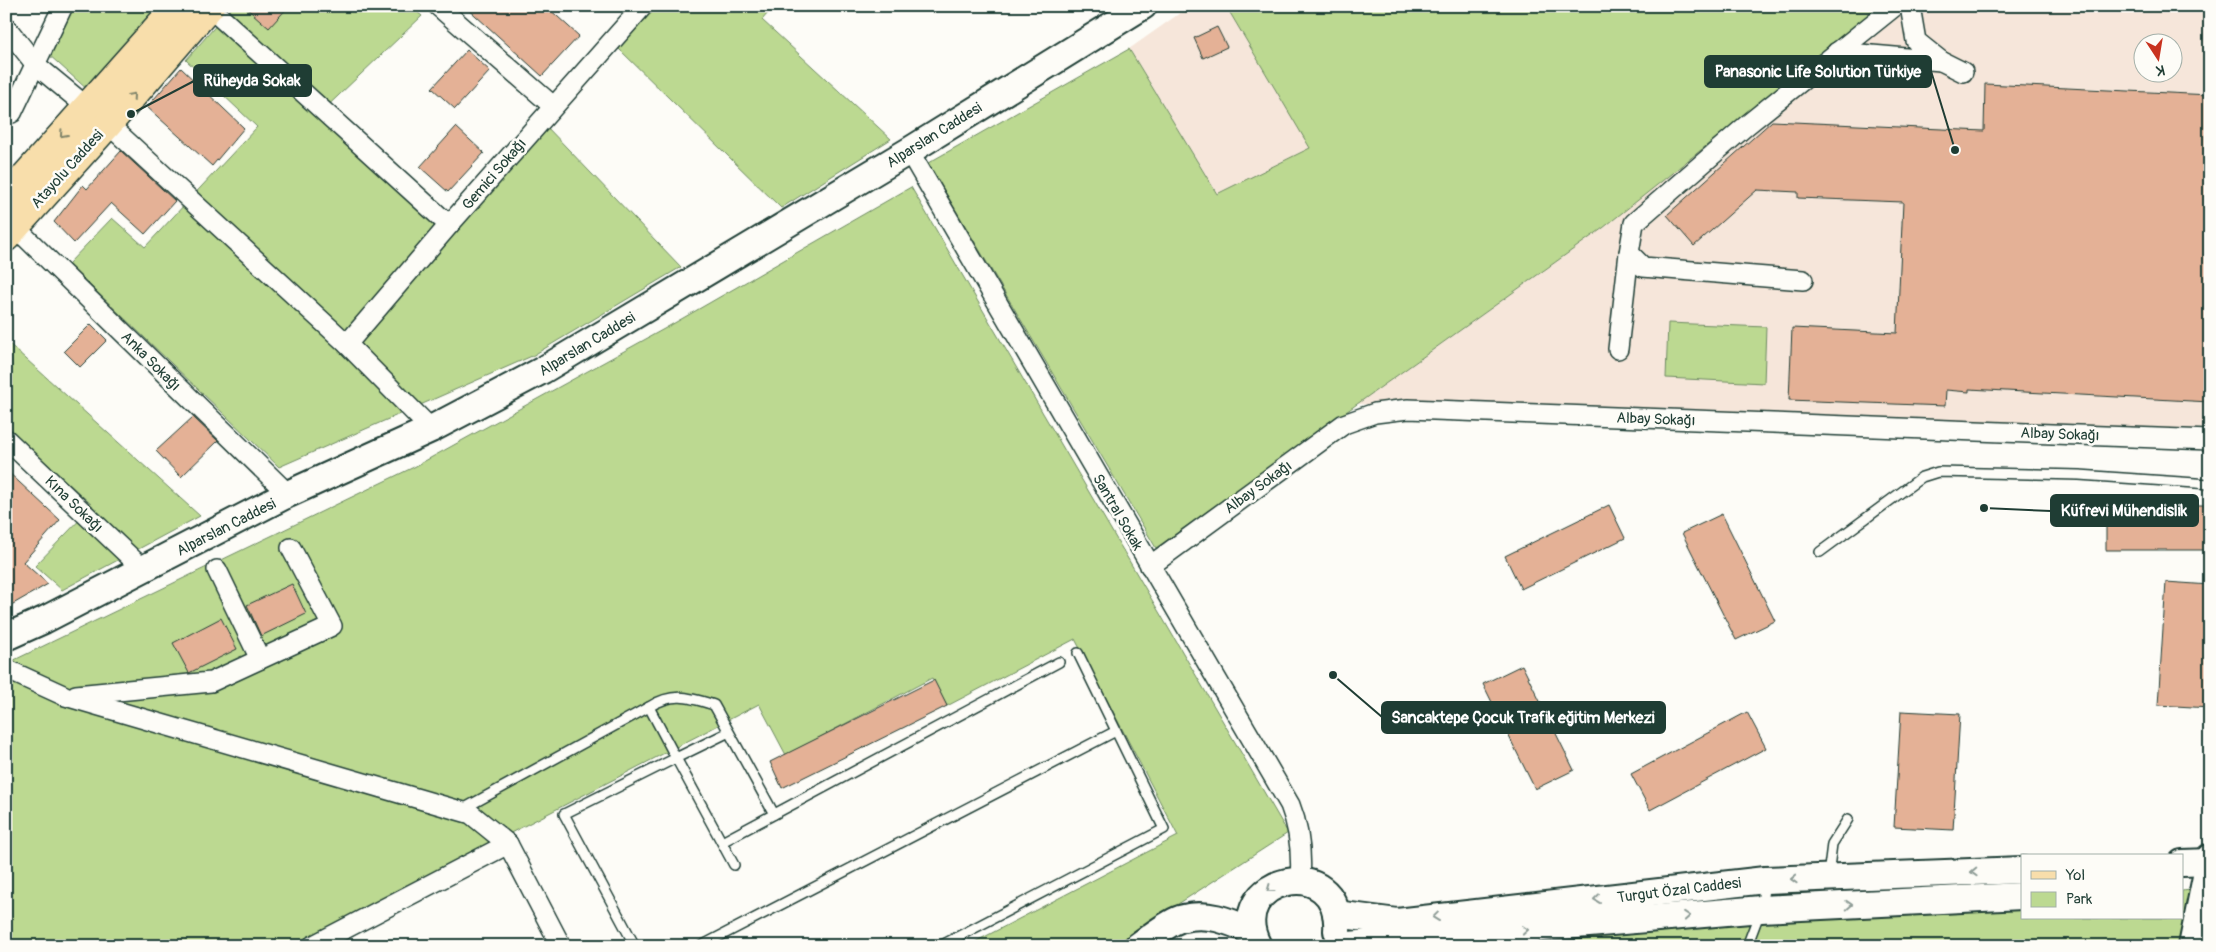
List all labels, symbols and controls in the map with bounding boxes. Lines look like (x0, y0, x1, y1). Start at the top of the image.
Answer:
north arrow (2134, 32, 2184, 82)
callout: Panasonic Life Solution Türkiye (1705, 56, 1931, 87)
text: K (2154, 61, 2167, 80)
text: Panasonic Life Solution Türkiye (1715, 62, 1922, 82)
callout: Rüheyda Sokak (194, 65, 311, 96)
text: Rüheyda Sokak (203, 71, 301, 91)
one-way arrow (127, 93, 135, 102)
street label: Alparslan Caddesi (883, 98, 986, 172)
street label: Atayolu Caddesi (27, 126, 108, 213)
one-way arrow (60, 128, 69, 137)
street label: Gemici Sokağı (458, 135, 531, 214)
street label: Alparslan Caddesi (536, 308, 639, 381)
street label: Anka Sokağı (117, 328, 184, 395)
street label: Albay Sokağı (1616, 409, 1696, 430)
street label: Albay Sokağı (2020, 424, 2100, 445)
street label: Albay Sokağı (1221, 456, 1296, 518)
street label: Santral Sokak (1088, 471, 1147, 554)
street label: Kına Sokağı (41, 472, 107, 537)
street label: Alparslan Caddesi (173, 494, 279, 561)
callout: Küfrevi Mühendislik (2051, 495, 2198, 526)
text: Küfrevi Mühendislik (2061, 501, 2187, 521)
callout: Sancaktepe Çocuk Trafik eğitim Merkezi (1382, 702, 1665, 733)
text: Sancaktepe Çocuk Trafik eğitim Merkezi (1391, 708, 1655, 728)
legend (2021, 854, 2184, 920)
one-way arrow (1969, 866, 1977, 877)
text: Yol (2065, 866, 2085, 885)
street label: Turgut Özal Caddesi (1616, 873, 1742, 908)
one-way arrow (1789, 873, 1797, 884)
one-way arrow (1266, 883, 1276, 892)
text: Park (2066, 890, 2093, 909)
one-way arrow (1593, 893, 1601, 904)
one-way arrow (1845, 899, 1853, 910)
one-way arrow (1683, 910, 1691, 921)
one-way arrow (1432, 911, 1440, 922)
one-way arrow (1521, 924, 1529, 935)

